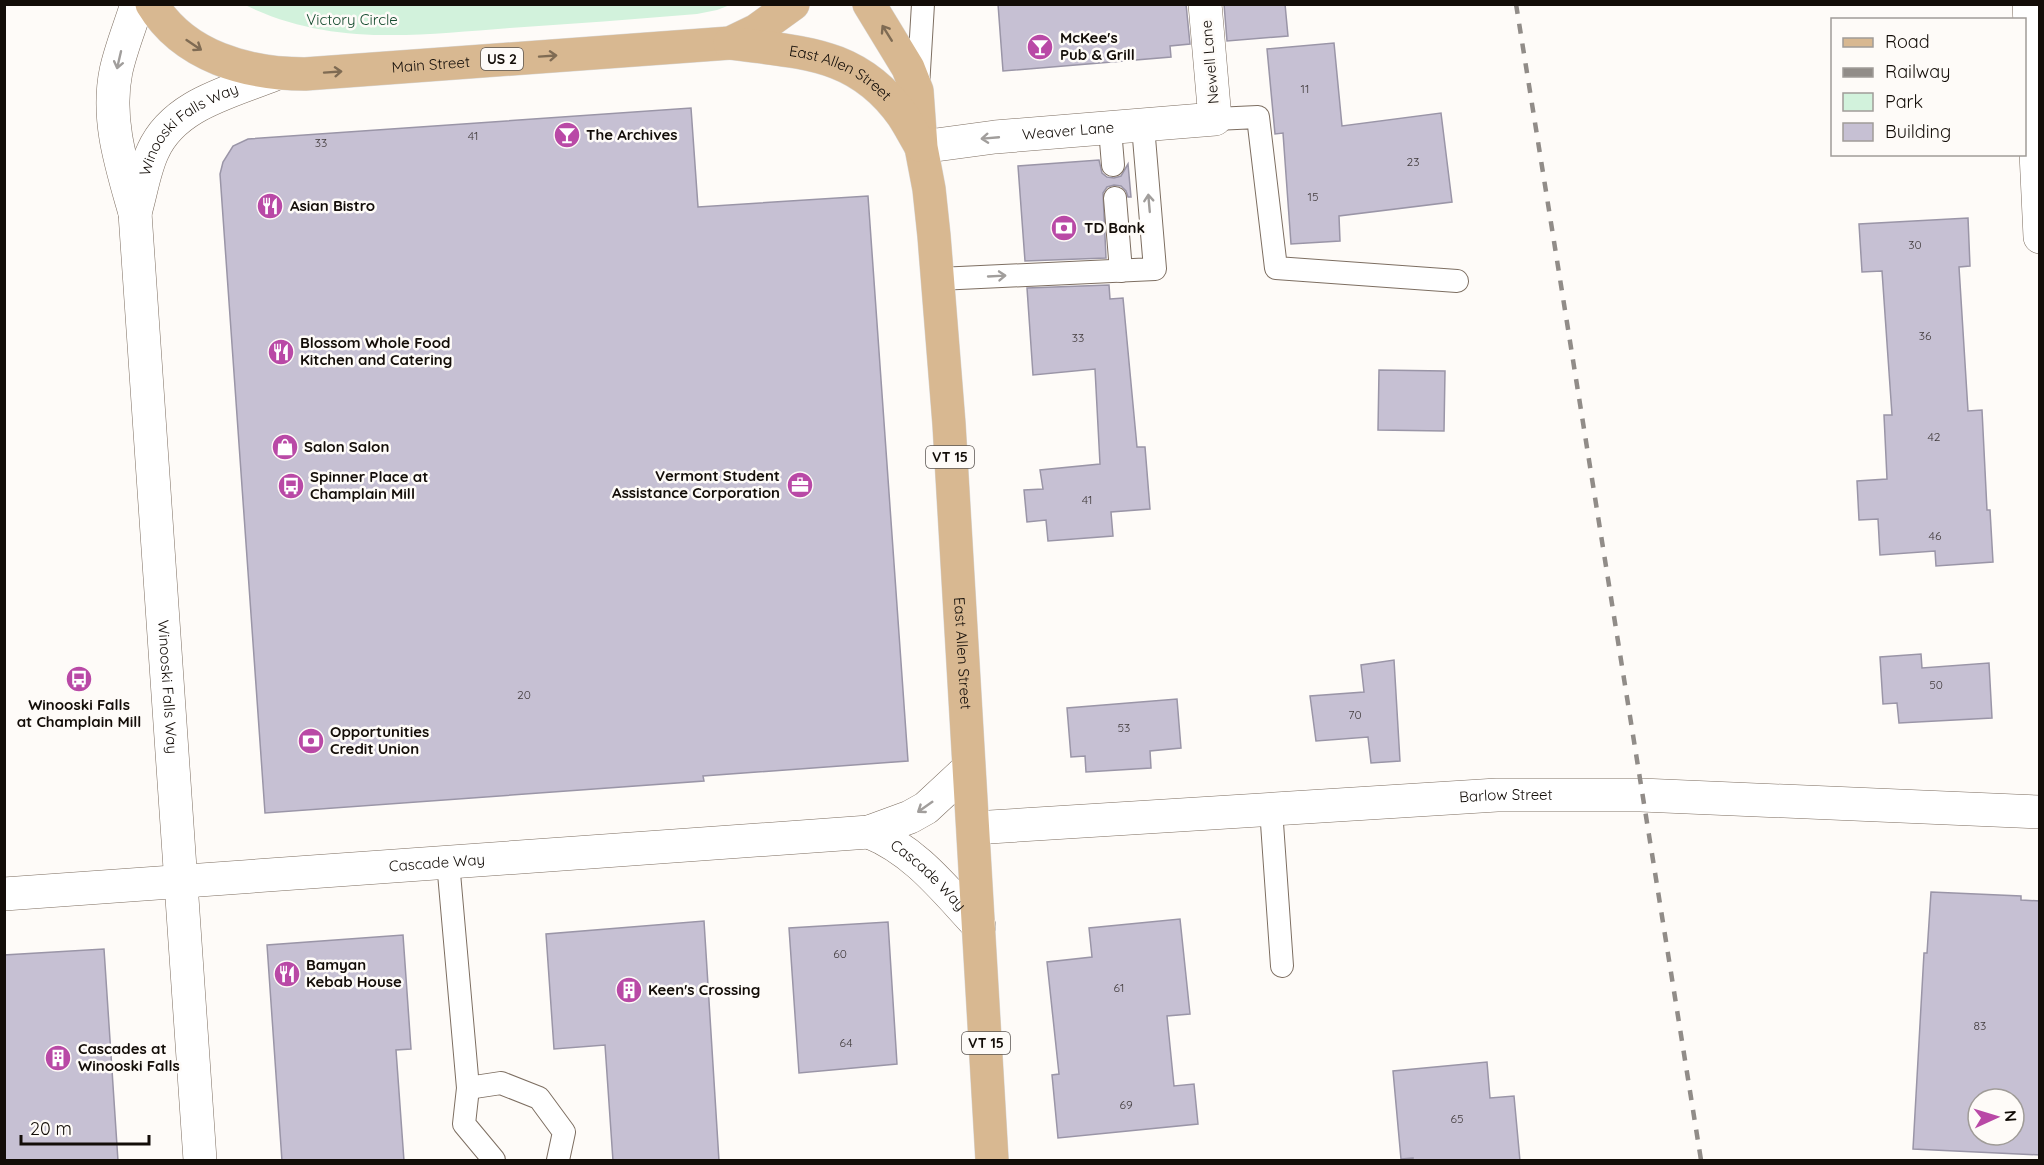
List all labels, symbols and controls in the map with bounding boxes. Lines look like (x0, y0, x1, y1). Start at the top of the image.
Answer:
park label: Victory Circle (306, 10, 398, 29)
legend (1831, 18, 2026, 156)
street label: Newell Lane (1196, 19, 1223, 105)
one-way arrow (880, 25, 892, 42)
place label: McKee's Pub & Grill (1060, 28, 1135, 64)
text: Road (1885, 30, 1930, 53)
bar icon: McKee's Pub & Grill (1025, 32, 1055, 62)
one-way arrow (185, 39, 201, 51)
street label: East Allen Street (788, 41, 896, 104)
road number: US 2 (481, 48, 523, 70)
one-way arrow (112, 50, 124, 69)
one-way arrow (538, 50, 558, 61)
street label: Main Street (391, 52, 471, 77)
text: Railway (1885, 60, 1951, 83)
one-way arrow (323, 66, 343, 77)
street label: Winooski Falls Way (135, 79, 241, 178)
house number: 11 (1301, 81, 1309, 96)
text: Park (1885, 90, 1923, 113)
street label: Weaver Lane (1021, 117, 1115, 144)
bar icon: The Archives (552, 120, 582, 150)
text: Building (1885, 120, 1951, 143)
place label: The Archives (586, 125, 678, 144)
house number: 41 (468, 128, 478, 143)
one-way arrow (980, 133, 1000, 144)
house number: 33 (315, 135, 327, 150)
house number: 23 (1407, 154, 1419, 169)
house number: 15 (1308, 189, 1318, 204)
restaurant icon: Asian Bistro (255, 191, 285, 221)
one-way arrow (1143, 193, 1154, 213)
place label: Asian Bistro (290, 196, 375, 215)
bank icon: TD Bank (1049, 213, 1079, 243)
place label: TD Bank (1084, 218, 1145, 237)
house number: 30 (1908, 237, 1922, 252)
one-way arrow (986, 270, 1006, 281)
house number: 36 (1919, 328, 1932, 343)
house number: 33 (1072, 330, 1084, 345)
place label: Blossom Whole Food Kitchen and Catering (300, 333, 452, 369)
restaurant icon: Blossom Whole Food Kitchen and Catering (266, 337, 296, 367)
house number: 42 (1928, 429, 1941, 444)
shop icon: Salon Salon (270, 432, 300, 462)
place label: Salon Salon (304, 437, 389, 456)
road number: VT 15 (926, 446, 974, 468)
place label: Vermont Student Assistance Corporation (612, 466, 780, 502)
place label: Spinner Place at Champlain Mill (310, 467, 428, 503)
office icon: Vermont Student Assistance Corporation (785, 470, 815, 500)
bus stop icon: Spinner Place at Champlain Mill (276, 471, 306, 501)
house number: 41 (1082, 492, 1092, 507)
house number: 46 (1929, 528, 1942, 543)
street label: East Allen Street (950, 596, 976, 710)
street label: Winooski Falls Way (154, 619, 182, 754)
bus stop icon: Winooski Falls at Champlain Mill (64, 664, 94, 694)
house number: 50 (1929, 677, 1943, 692)
house number: 20 (517, 687, 531, 702)
place label: Winooski Falls at Champlain Mill (17, 695, 141, 731)
house number: 70 (1348, 707, 1362, 722)
house number: 53 (1118, 720, 1130, 735)
place label: Opportunities Credit Union (330, 722, 429, 758)
bank icon: Opportunities Credit Union (296, 726, 326, 756)
street label: Barlow Street (1459, 785, 1553, 806)
one-way arrow (916, 801, 933, 814)
street label: Cascade Way (887, 835, 970, 915)
street label: Cascade Way (388, 850, 486, 875)
house number: 60 (833, 946, 847, 961)
place label: Bamyan Kebab House (306, 955, 402, 991)
restaurant icon: Bamyan Kebab House (272, 959, 302, 989)
building icon: Keen's Crossing (614, 975, 644, 1005)
place label: Keen's Crossing (648, 980, 760, 999)
house number: 61 (1114, 980, 1124, 995)
house number: 83 (1974, 1018, 1986, 1033)
road number: VT 15 (962, 1032, 1010, 1054)
house number: 64 (840, 1035, 852, 1050)
place label: Cascades at Winooski Falls (78, 1039, 180, 1075)
building icon: Cascades at Winooski Falls (43, 1043, 73, 1073)
north arrow (1966, 1087, 2026, 1147)
house number: 69 (1119, 1097, 1133, 1112)
scale bar (21, 1108, 148, 1146)
text: N (2001, 1109, 2021, 1123)
house number: 65 (1451, 1111, 1464, 1126)
text: 20 m (30, 1117, 72, 1140)

